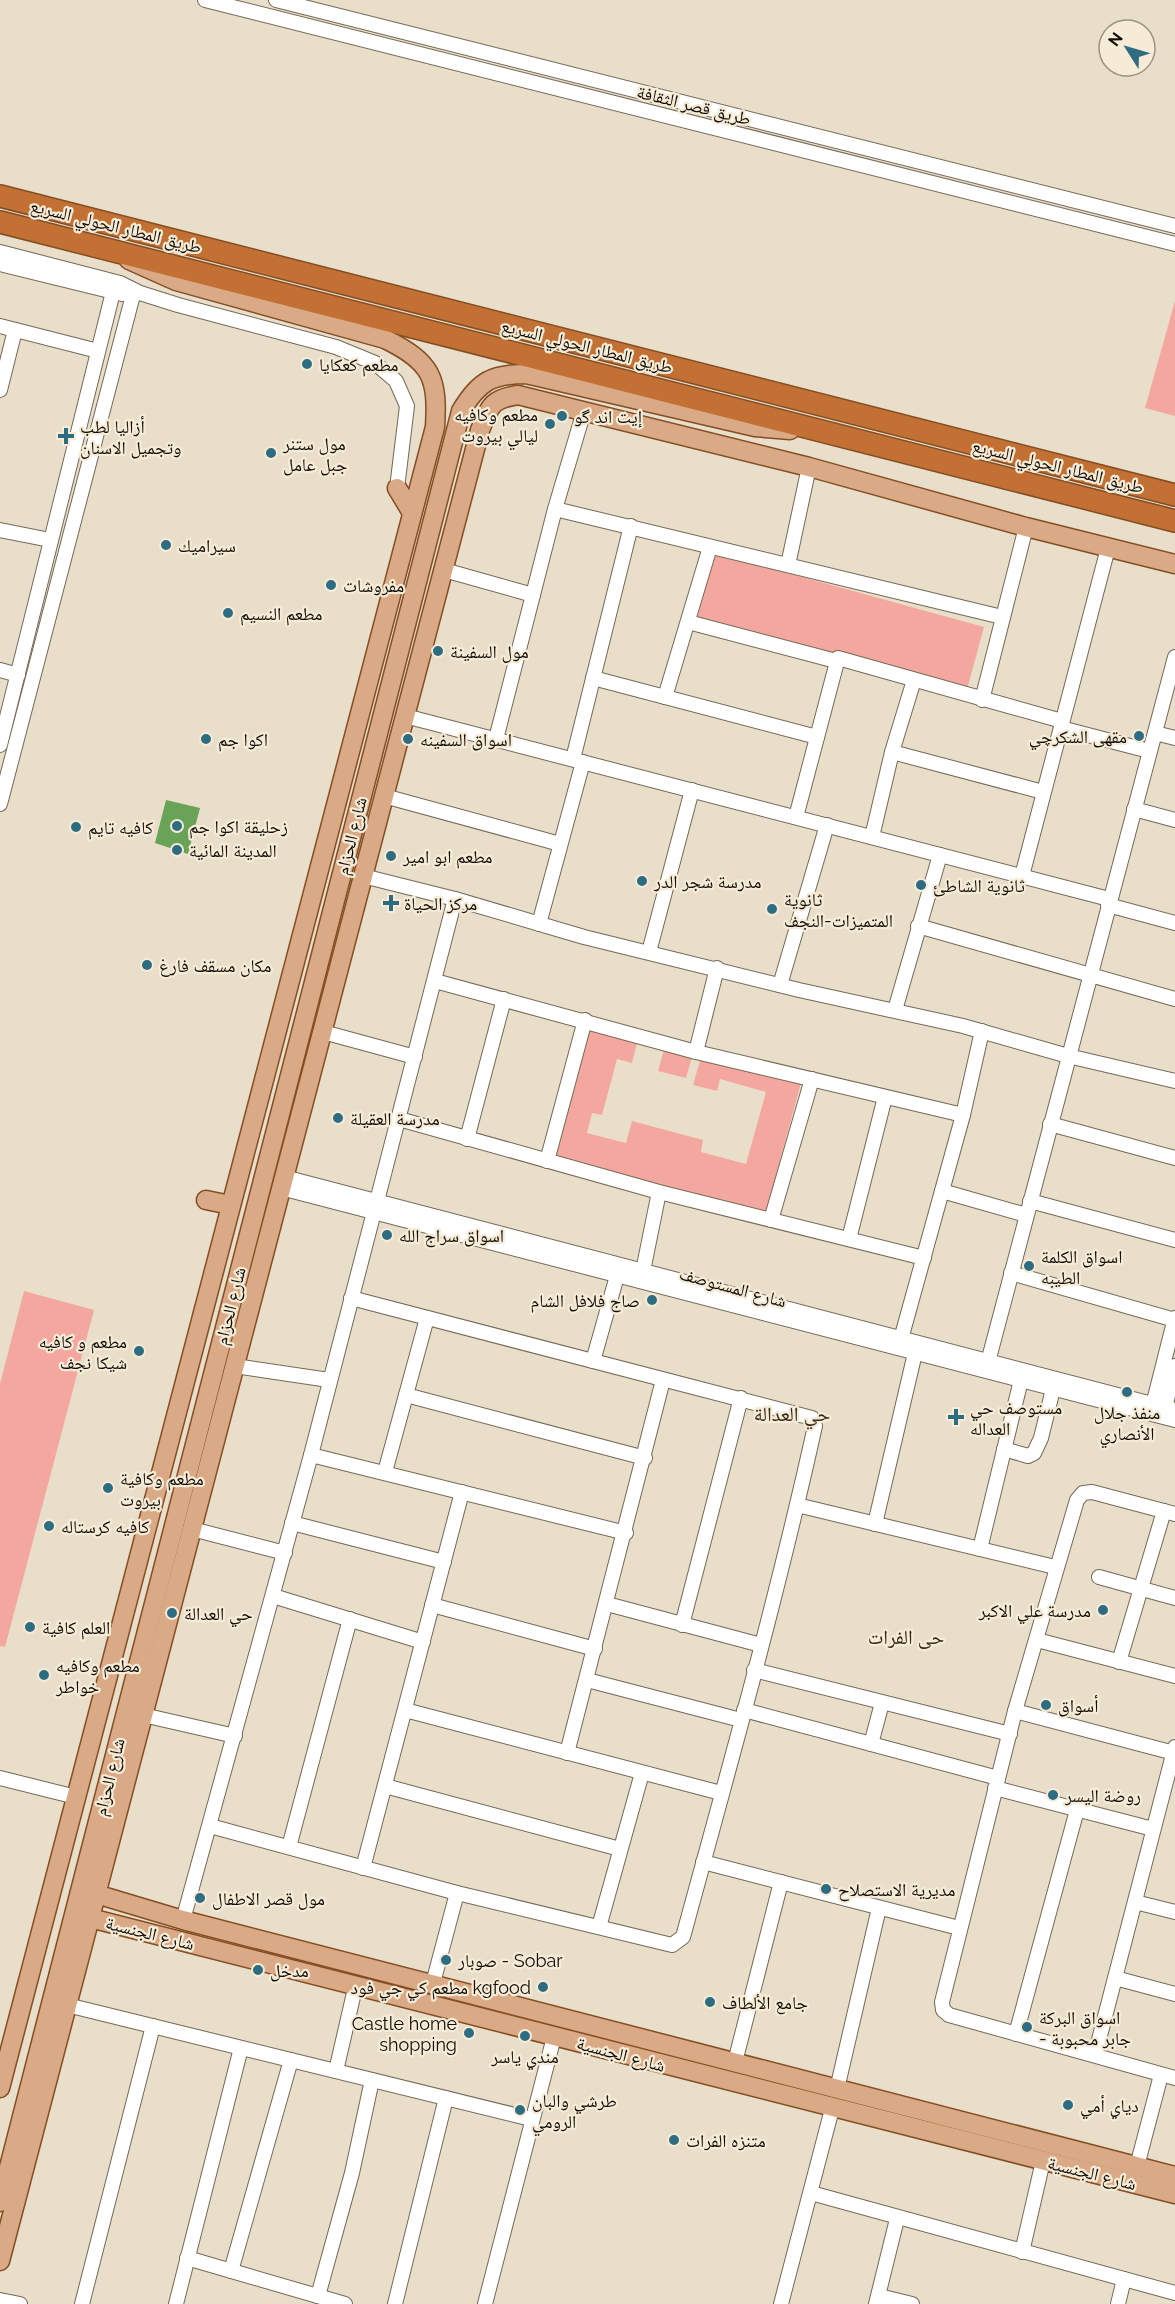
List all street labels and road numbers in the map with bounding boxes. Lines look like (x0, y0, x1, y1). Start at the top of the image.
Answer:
street label: طريق قصر الثقافة (635, 81, 753, 130)
street label: طريق المطار الحولي السريع (27, 195, 204, 262)
street label: طريق المطار الحولي السريع (498, 315, 675, 382)
street label: طريق المطار الحولي السريع (969, 435, 1146, 502)
street label: شارع الحزام (331, 795, 373, 877)
street label: شارع المستوصف (677, 1263, 789, 1312)
street label: شارع الحزام (210, 1265, 252, 1347)
street label: شارع الحزام (89, 1736, 131, 1818)
street label: شارع الجنسية (103, 1912, 197, 1955)
street label: شارع الجنسية (574, 2032, 668, 2077)
street label: شارع الجنسية (1045, 2152, 1139, 2195)

